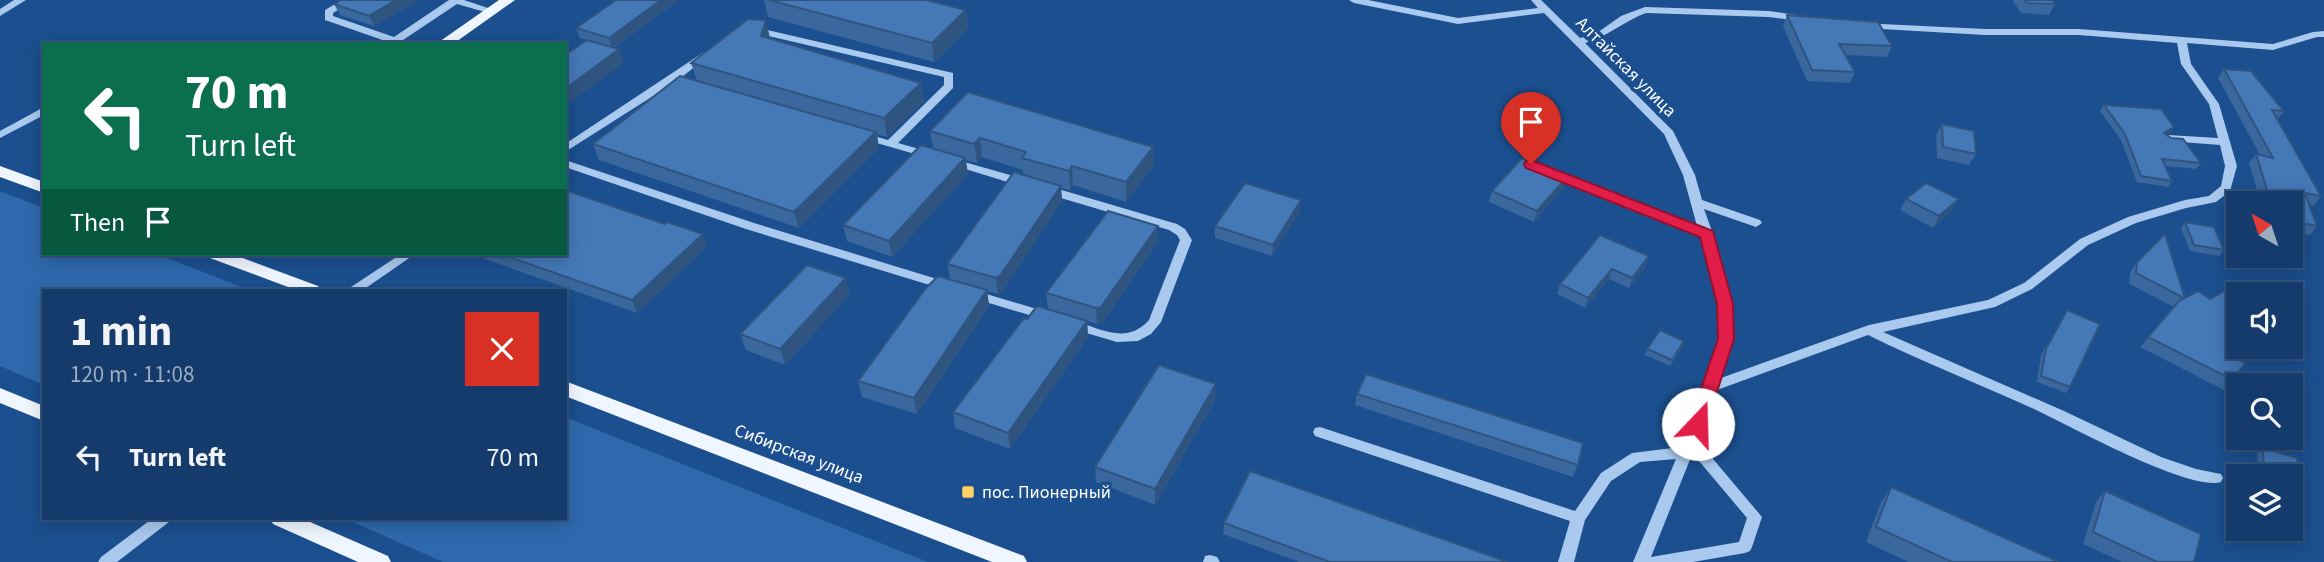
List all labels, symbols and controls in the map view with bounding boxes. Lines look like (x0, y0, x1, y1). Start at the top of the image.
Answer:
street label: Алтайская улица (1570, 11, 1682, 123)
text: 70 m (185, 58, 289, 128)
icon: left (70, 70, 161, 161)
pin (1501, 92, 1561, 164)
icon: arrive (1512, 103, 1550, 141)
text: Turn left (185, 123, 296, 169)
north arrow (2226, 191, 2303, 268)
map controls (2226, 191, 2303, 541)
icon: arrive (139, 203, 177, 241)
text: Then (70, 204, 125, 241)
button: sound (2226, 282, 2303, 359)
text: 1 min (70, 302, 172, 362)
button: close (465, 312, 539, 386)
text: 120 m · 11:08 (70, 358, 194, 391)
button: search (2226, 373, 2303, 450)
position arrow (1661, 387, 1735, 461)
street label: Сибирская улица (731, 418, 867, 490)
icon: left (70, 438, 108, 476)
text: Turn left (129, 439, 226, 476)
text: 70 m (486, 439, 539, 476)
button: layers (2226, 464, 2303, 541)
place label: пос. Пионерный (982, 480, 1111, 505)
marker: пос. Пионерный (960, 484, 976, 500)

